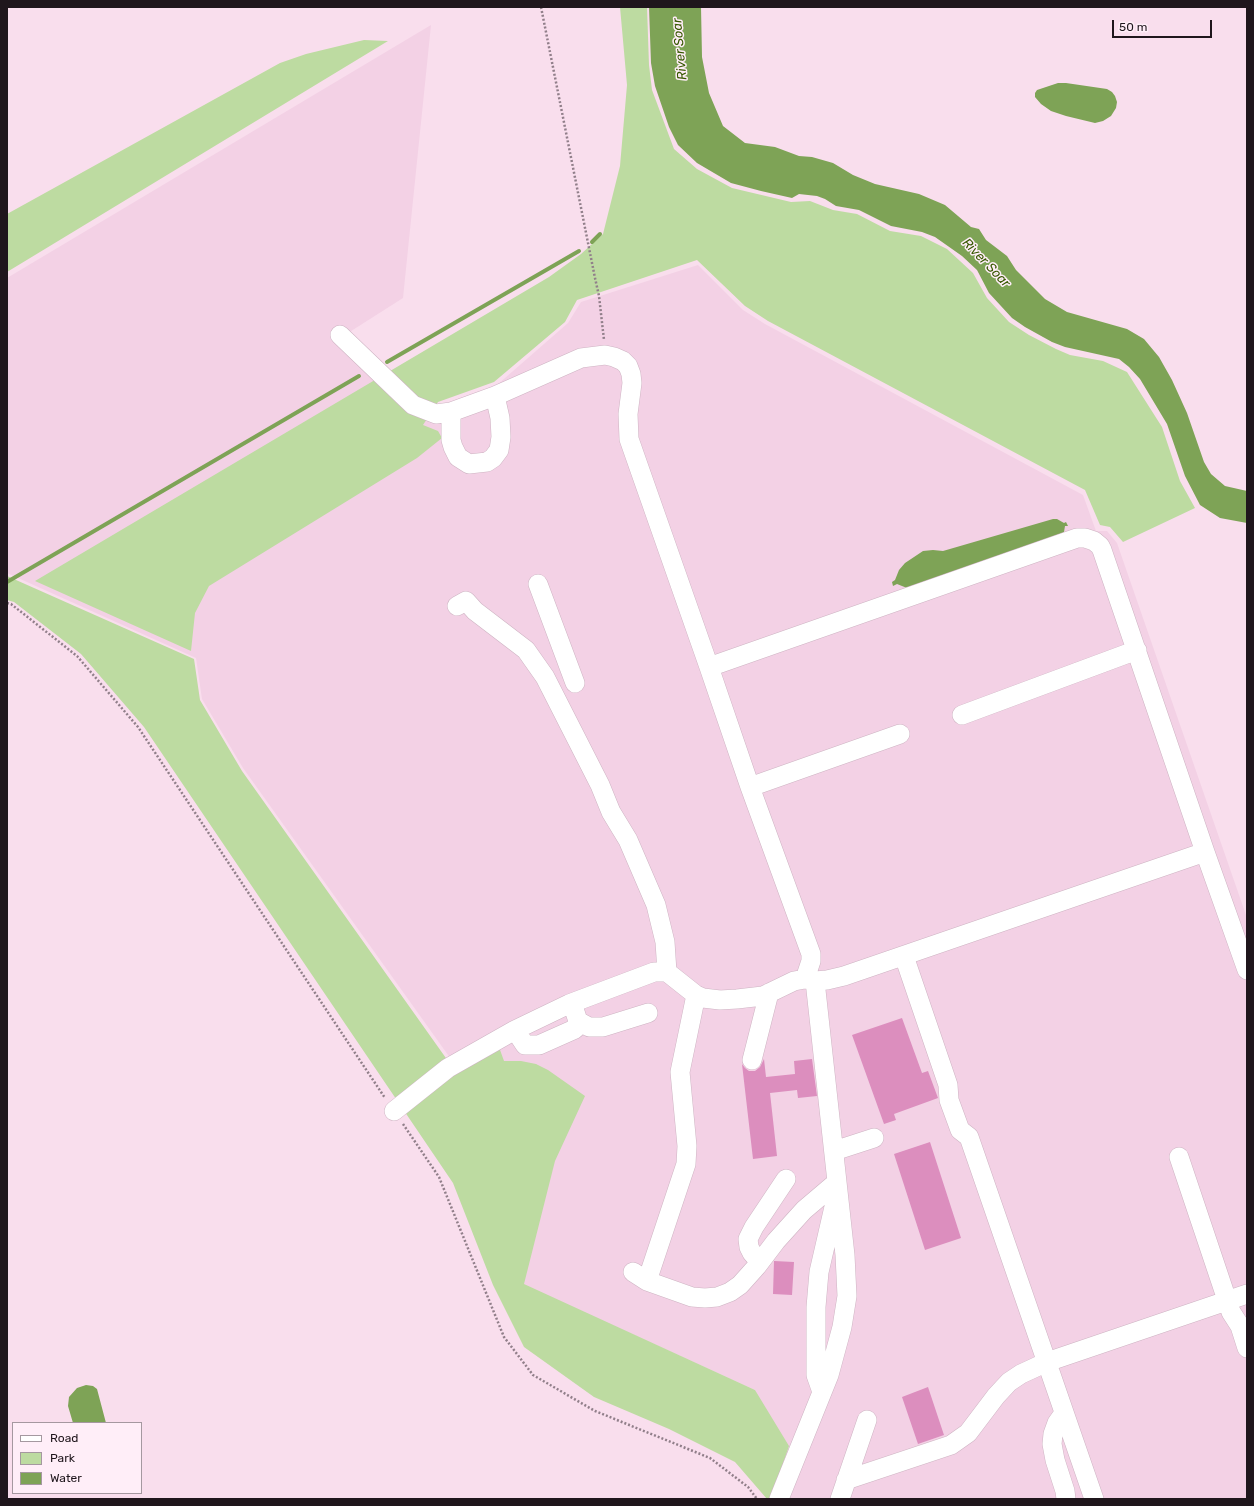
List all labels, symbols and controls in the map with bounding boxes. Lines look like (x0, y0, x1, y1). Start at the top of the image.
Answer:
scale bar (1114, 12, 1214, 38)
water label: River Soar (670, 17, 690, 81)
text: 50 m (1119, 20, 1147, 34)
water label: River Soar (959, 235, 1013, 291)
legend (12, 1422, 142, 1494)
text: Road (50, 1431, 78, 1445)
text: Park (50, 1451, 75, 1465)
text: Water (50, 1471, 82, 1485)

